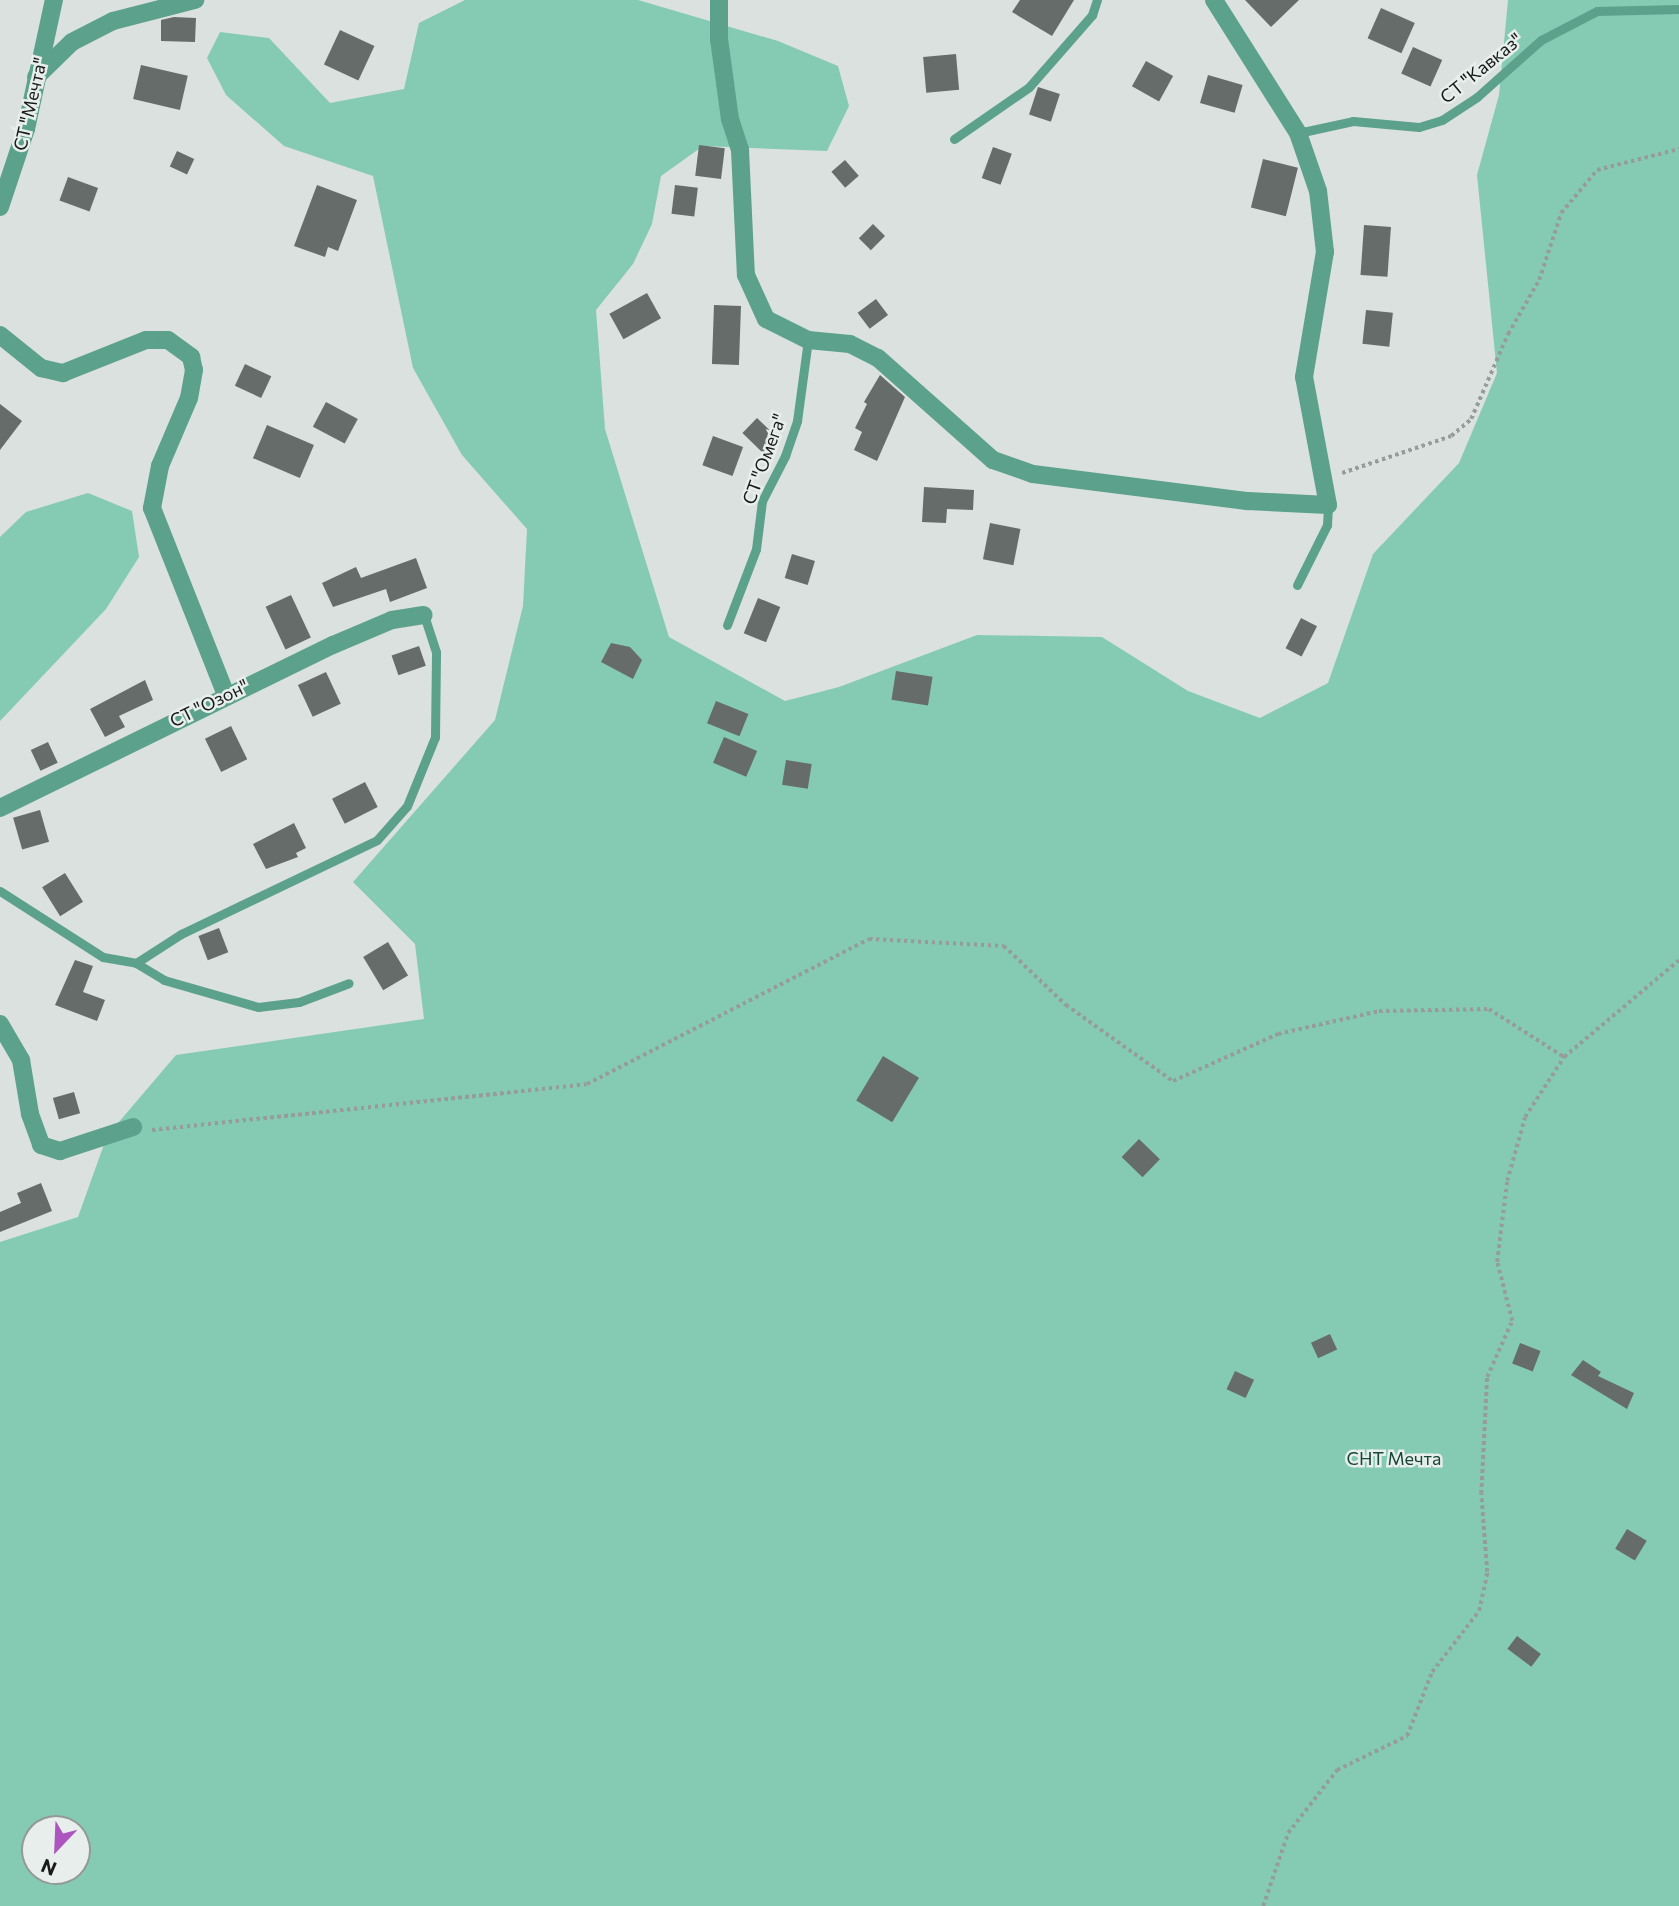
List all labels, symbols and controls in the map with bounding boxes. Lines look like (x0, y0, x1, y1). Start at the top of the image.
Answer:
street label: СТ "Кавказ" (1436, 28, 1526, 108)
street label: СТ "Мечта" (9, 55, 51, 153)
street label: СТ "Омега" (738, 411, 790, 507)
street label: СТ "Озон" (166, 675, 252, 731)
park label: СНТ Мечта (1347, 1447, 1441, 1469)
north arrow (21, 1815, 91, 1885)
text: N (37, 1855, 59, 1881)

